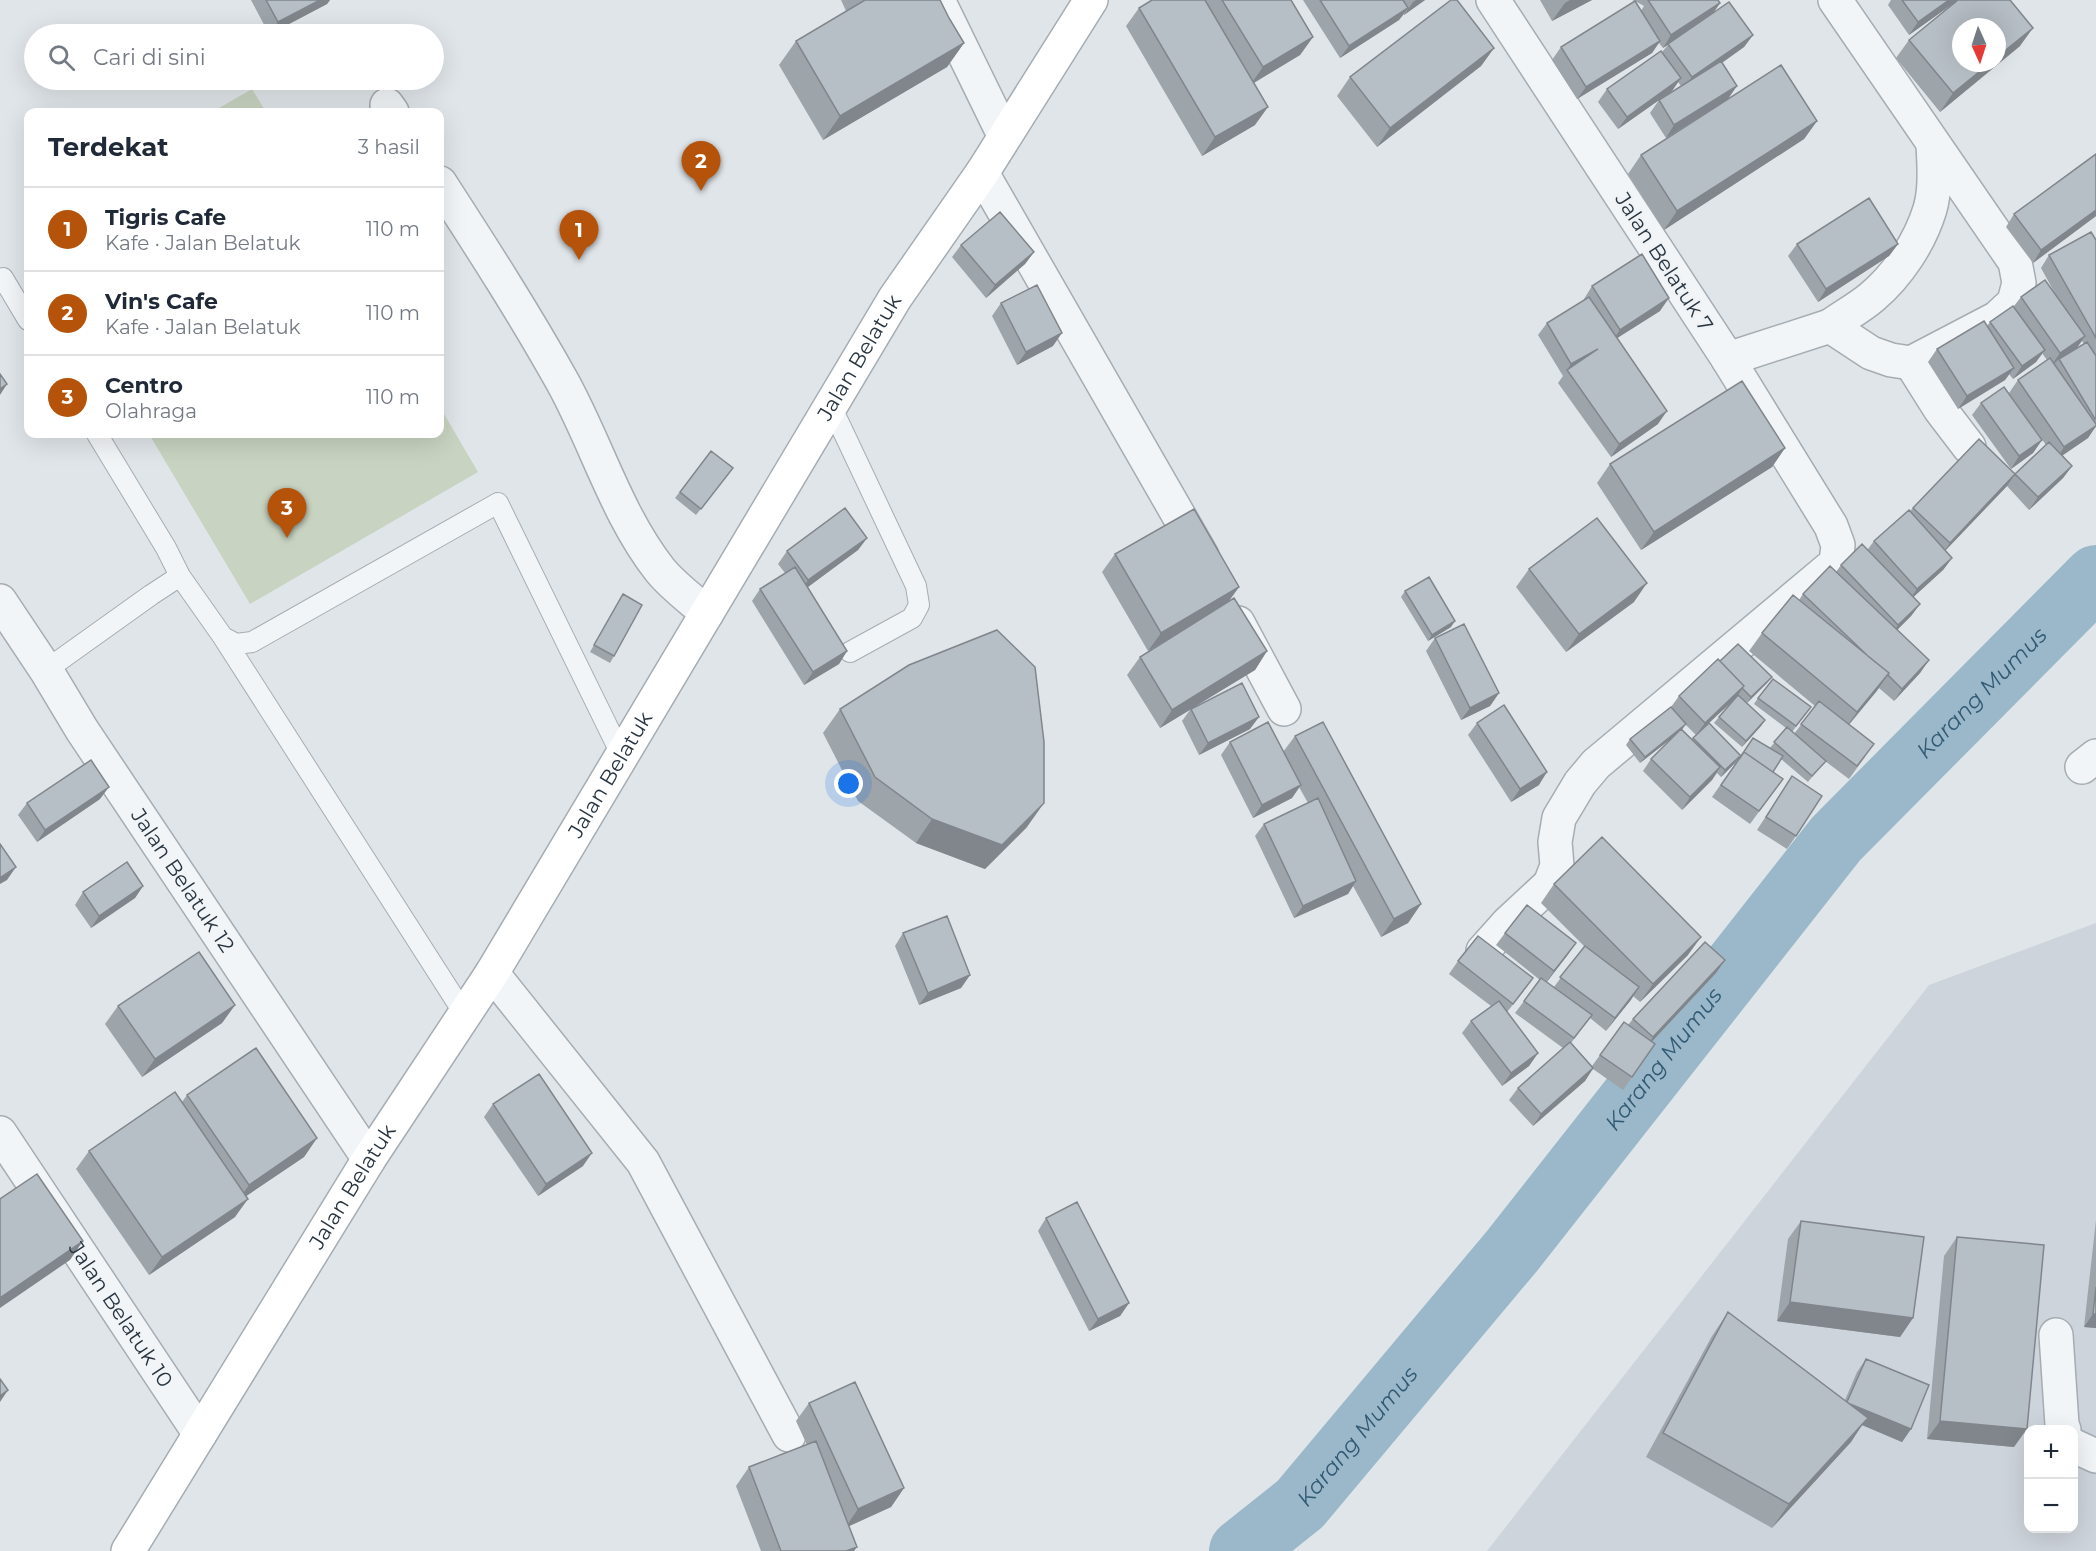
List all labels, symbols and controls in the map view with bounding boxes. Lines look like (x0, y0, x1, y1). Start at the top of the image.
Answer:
north arrow (1952, 18, 2006, 72)
search box (24, 24, 444, 90)
icon: search (45, 41, 78, 74)
text: Cari di sini (93, 44, 206, 71)
text: Terdekat (48, 131, 169, 163)
text: 3 hasil (358, 135, 420, 159)
pin: 2 (682, 142, 720, 191)
street label: Jalan Belatuk 7 (1610, 187, 1719, 336)
text: Tigris Cafe (105, 204, 226, 231)
pin: 1 (560, 210, 598, 260)
text: 1 (64, 217, 71, 241)
text: 110 m (366, 217, 420, 241)
text: Kafe · Jalan Belatuk (105, 231, 301, 255)
text: Vin's Cafe (105, 288, 218, 315)
street label: Jalan Belatuk (811, 289, 907, 426)
text: 2 (62, 301, 73, 325)
text: 110 m (366, 301, 420, 325)
text: Kafe · Jalan Belatuk (105, 315, 301, 339)
text: Centro (105, 372, 183, 399)
text: 3 (62, 385, 73, 409)
text: 110 m (366, 385, 420, 409)
text: Olahraga (105, 399, 197, 423)
pin: 3 (268, 488, 306, 538)
water label: Karang Mumus (1911, 621, 2053, 764)
street label: Jalan Belatuk (562, 707, 657, 843)
your location (834, 769, 863, 798)
street label: Jalan Belatuk 12 (126, 803, 240, 957)
water label: Karang Mumus (1599, 982, 1728, 1136)
street label: Jalan Belatuk (303, 1119, 401, 1254)
street label: Jalan Belatuk 10 (63, 1236, 178, 1392)
water label: Karang Mumus (1291, 1361, 1424, 1512)
map controls (2024, 1425, 2078, 1533)
button: + (2024, 1425, 2078, 1479)
button: − (2024, 1479, 2078, 1533)

